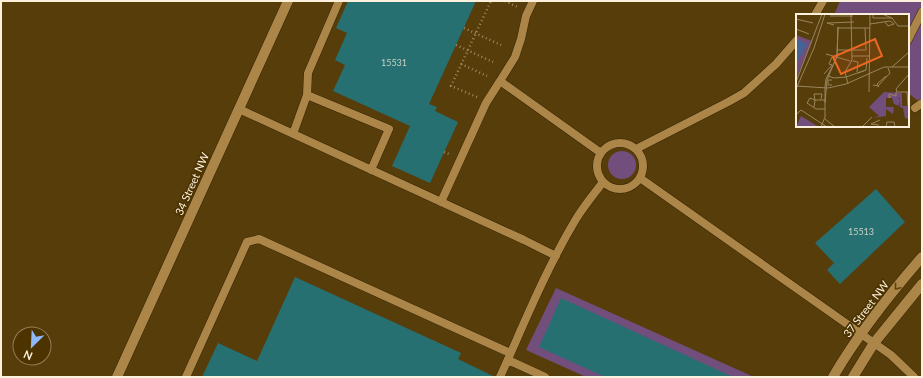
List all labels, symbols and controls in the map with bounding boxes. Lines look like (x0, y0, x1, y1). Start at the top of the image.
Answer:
inset map (796, 14, 909, 127)
house number: 15531 (381, 57, 407, 68)
street label: 34 Street NW (172, 150, 211, 217)
house number: 15513 (848, 226, 874, 237)
street label: 37 Street NW (840, 277, 891, 339)
one-way arrow (894, 282, 901, 290)
north arrow (12, 326, 52, 366)
text: N (21, 348, 34, 363)

